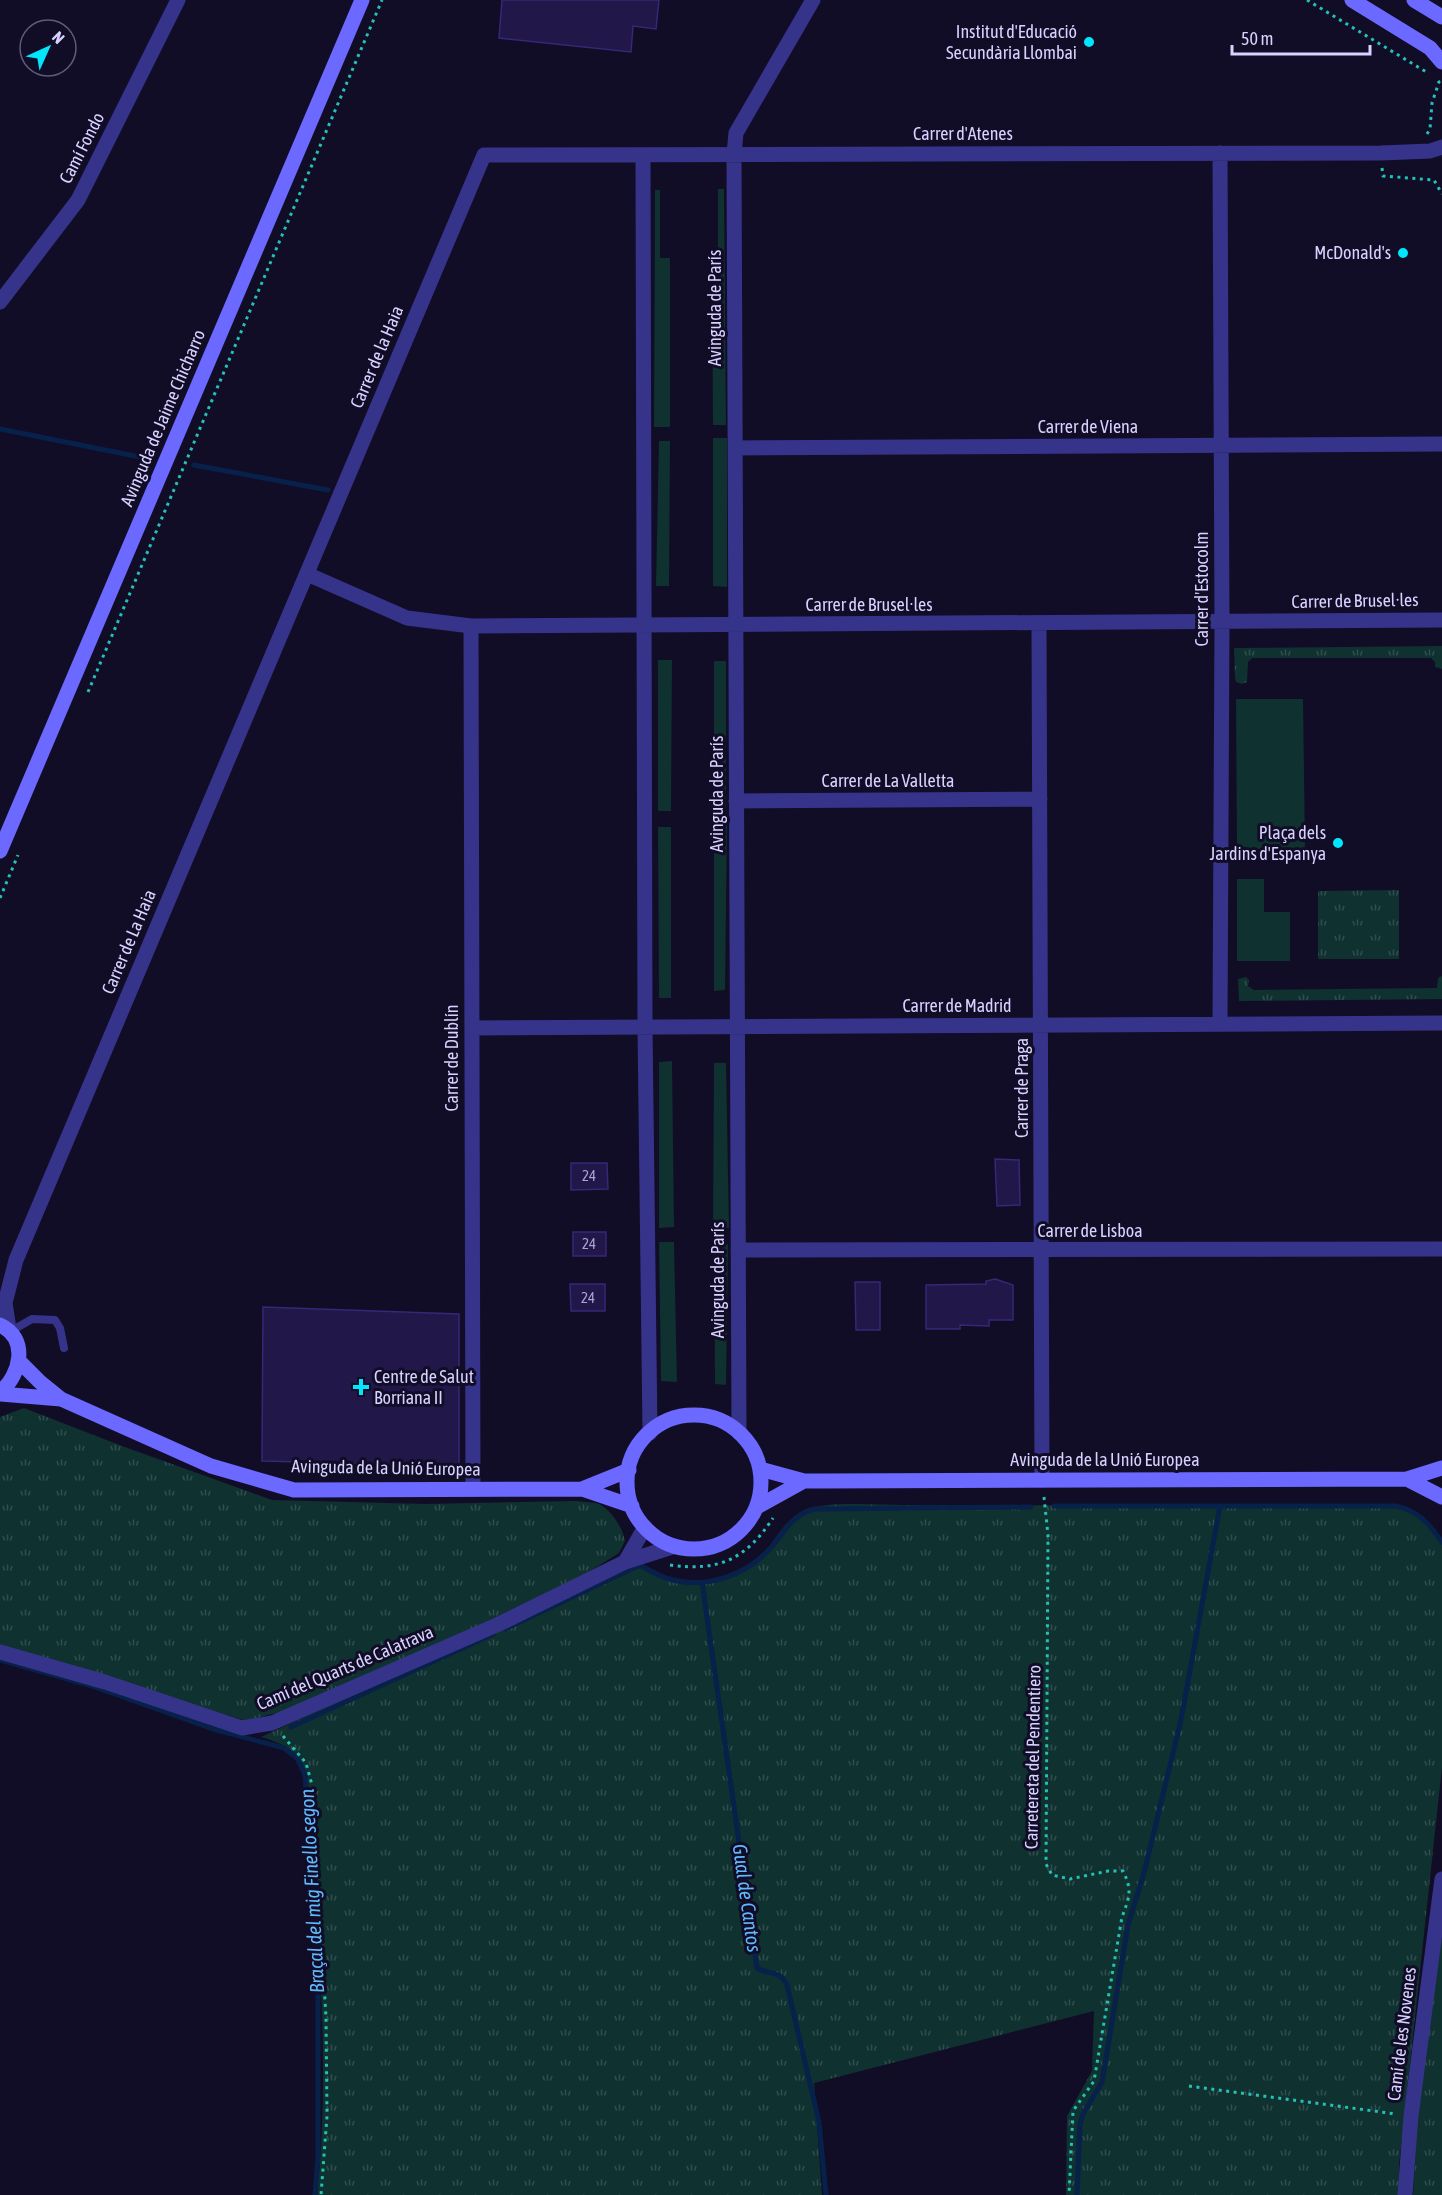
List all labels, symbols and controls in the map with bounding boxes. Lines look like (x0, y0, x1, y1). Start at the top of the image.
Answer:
north arrow (18, 18, 78, 78)
scale bar (1232, 18, 1370, 56)
place label: Institut d'Educació Secundària Llombai (946, 21, 1077, 63)
text: N (49, 28, 68, 47)
text: 50 m (1241, 28, 1273, 49)
marker: Institut d'Educació Secundària Llombai (1082, 35, 1096, 49)
street label: Camí Fondo (55, 109, 108, 187)
street label: Carrer d'Atenes (913, 123, 1013, 144)
place label: McDonald's (1314, 242, 1391, 263)
marker: McDonald's (1396, 246, 1410, 260)
street label: Avinguda de París (704, 250, 725, 366)
street label: Carrer de la Haia (346, 302, 408, 411)
street label: Avinguda de Jaime Chicharro (116, 326, 209, 509)
street label: Carrer de Viena (1038, 416, 1138, 437)
street label: Carrer d'Estocolm (1191, 532, 1212, 646)
street label: Carrer de Brusel·les (1291, 589, 1419, 612)
street label: Carrer de Brusel·les (805, 594, 933, 615)
street label: Avinguda de París (706, 736, 727, 852)
street label: Carrer de La Valletta (822, 770, 954, 791)
place label: Plaça dels Jardins d'Espanya (1210, 822, 1326, 864)
marker: Plaça dels Jardins d'Espanya (1331, 836, 1345, 850)
street label: Carrer de La Haia (97, 886, 160, 997)
street label: Carrer de Madrid (902, 995, 1012, 1016)
street label: Carrer de Dublín (441, 1004, 462, 1112)
street label: Carrer de Praga (1011, 1038, 1032, 1138)
house number: 24 (582, 1167, 596, 1184)
street label: Carrer de Lisboa (1037, 1220, 1143, 1241)
street label: Avinguda de París (707, 1222, 728, 1338)
house number: 24 (582, 1235, 596, 1252)
house number: 24 (581, 1289, 595, 1306)
place label: Centre de Salut Borriana II (374, 1366, 474, 1408)
marker: Centre de Salut Borriana II (352, 1378, 370, 1396)
street label: Avinguda de la Unió Europea (1010, 1449, 1200, 1470)
street label: Avinguda de la Unió Europea (291, 1455, 481, 1480)
street label: Camí del Quarts de Calatrava (253, 1621, 436, 1714)
street label: Carretereta del Pendentiero (1020, 1665, 1045, 1849)
water label: Braçal del mig Finello segon (295, 1788, 328, 1994)
water label: Gual de Cantos (729, 1842, 766, 1953)
street label: Camí de les Novenes (1383, 1966, 1420, 2102)

